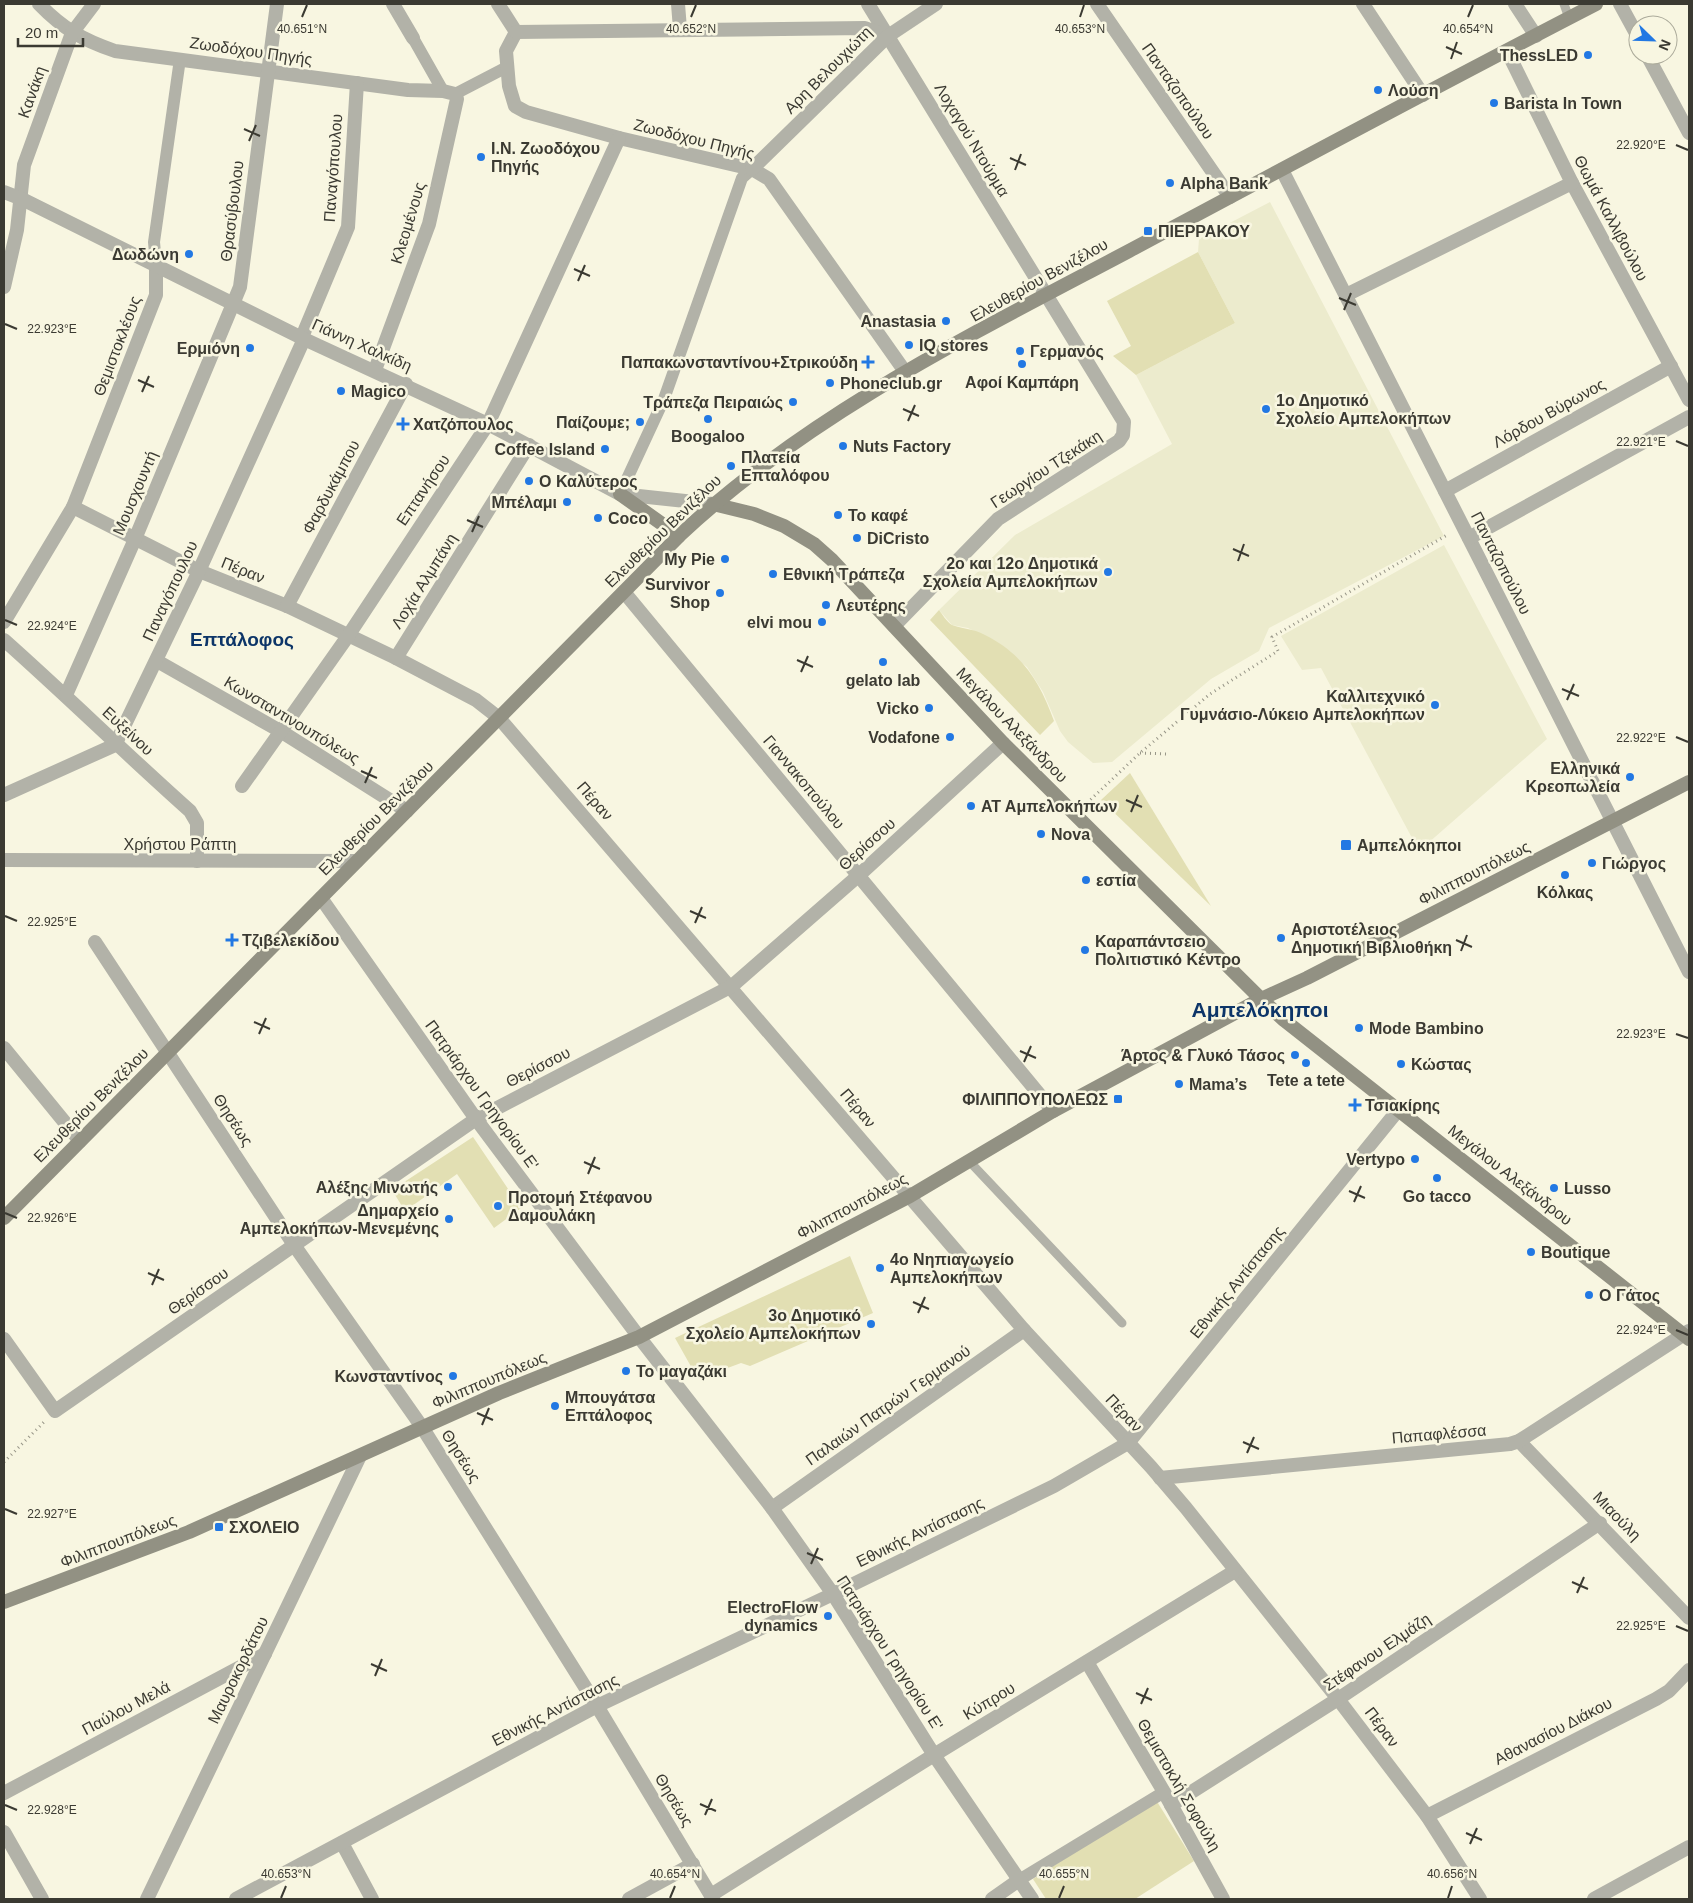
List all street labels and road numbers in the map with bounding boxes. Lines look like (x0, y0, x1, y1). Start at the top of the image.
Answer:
street label: Αρη Βελουχιώτη (781, 23, 875, 117)
street label: Ζωοδόχου Πηγής (189, 34, 314, 68)
street label: Πανταζοπούλου (1138, 40, 1217, 143)
street label: Κανάκη (15, 64, 49, 120)
street label: Λοχαγού Ντούρμα (931, 80, 1013, 200)
street label: Παναγόπουλου (321, 113, 345, 223)
street label: Ζωοδόχου Πηγής (632, 116, 756, 162)
street label: Θωμά Καλλιβούλου (1571, 152, 1651, 284)
street label: Θρασύβουλου (217, 159, 247, 263)
street label: Κλεομένους (388, 180, 429, 266)
street label: Ελευθερίου Βενιζέλου (967, 235, 1111, 326)
street label: Θεμιστοκλέους (90, 293, 144, 398)
street label: Γιάννη Χαλκίδη (309, 315, 415, 375)
street label: Λόρδου Βύρωνος (1490, 375, 1608, 451)
street label: Γεωργίου Τζεκάκη (987, 427, 1105, 512)
street label: Φαρδυκάμπου (299, 437, 363, 537)
street label: Μουσχουντή (110, 448, 160, 538)
street label: Επτανήσου (393, 451, 453, 529)
street label: Ελευθερίου Βενιζέλου (602, 471, 725, 591)
street label: Πανταζοπούλου (1467, 509, 1534, 618)
street label: Λοχία Αλμπάνη (388, 530, 460, 632)
street label: Παναγόπουλου (139, 538, 201, 644)
street label: Πέραν (219, 554, 267, 586)
street label: Μεγάλου Αλεξάνδρου (952, 664, 1071, 786)
street label: Κωνσταντινουπόλεως (221, 673, 363, 767)
street label: Ευξείνου (99, 703, 157, 759)
street label: Γιαννακοπούλου (760, 732, 848, 832)
street label: Ελευθερίου Βενιζέλου (315, 757, 437, 879)
street label: Πέραν (574, 778, 616, 824)
street label: Θερίσσου (835, 814, 899, 874)
street label: Χρήστου Ράπτη (124, 836, 236, 853)
street label: Φιλιππουπόλεως (1416, 838, 1533, 908)
street label: Πατριάρχου Γρηγορίου Ε' (422, 1017, 542, 1173)
street label: Ελευθερίου Βενιζέλου (30, 1044, 152, 1166)
street label: Θερίσσου (503, 1044, 573, 1090)
street label: Πέραν (837, 1085, 879, 1131)
street label: Θησέως (210, 1091, 256, 1149)
street label: Μεγάλου Αλεξάνδρου (1444, 1121, 1575, 1229)
street label: Φιλιππουπόλεως (794, 1170, 910, 1242)
street label: Εθνικής Αντίστασης (1187, 1222, 1288, 1341)
street label: Θερίσσου (165, 1264, 231, 1318)
street label: Παλαιών Πατρών Γερμανού (803, 1342, 973, 1468)
street label: Φιλιππουπόλεως (429, 1348, 549, 1412)
street label: Πέραν (1102, 1391, 1146, 1435)
street label: Παπαφλέσσα (1391, 1421, 1487, 1447)
street label: Θησέως (438, 1427, 484, 1486)
street label: Μιαούλη (1590, 1488, 1644, 1544)
street label: Εθνικής Αντίστασης (854, 1494, 987, 1570)
street label: Φιλιππουπόλεως (58, 1511, 178, 1571)
street label: Πατριάρχου Γρηγορίου Ε' (834, 1573, 946, 1733)
street label: Στέφανου Ελμάζη (1320, 1610, 1434, 1695)
street label: Μαυροκορδάτου (205, 1614, 271, 1726)
street label: Εθνικής Αντίστασης (489, 1671, 621, 1749)
street label: Παύλου Μελά (79, 1678, 173, 1738)
street label: Κύπρου (960, 1679, 1018, 1723)
street label: Αθανασίου Διάκου (1491, 1694, 1615, 1768)
street label: Πέραν (1362, 1704, 1402, 1750)
street label: Θεμιστοκλή Σοφούλη (1134, 1716, 1224, 1854)
street label: Θησέως (652, 1771, 697, 1830)

